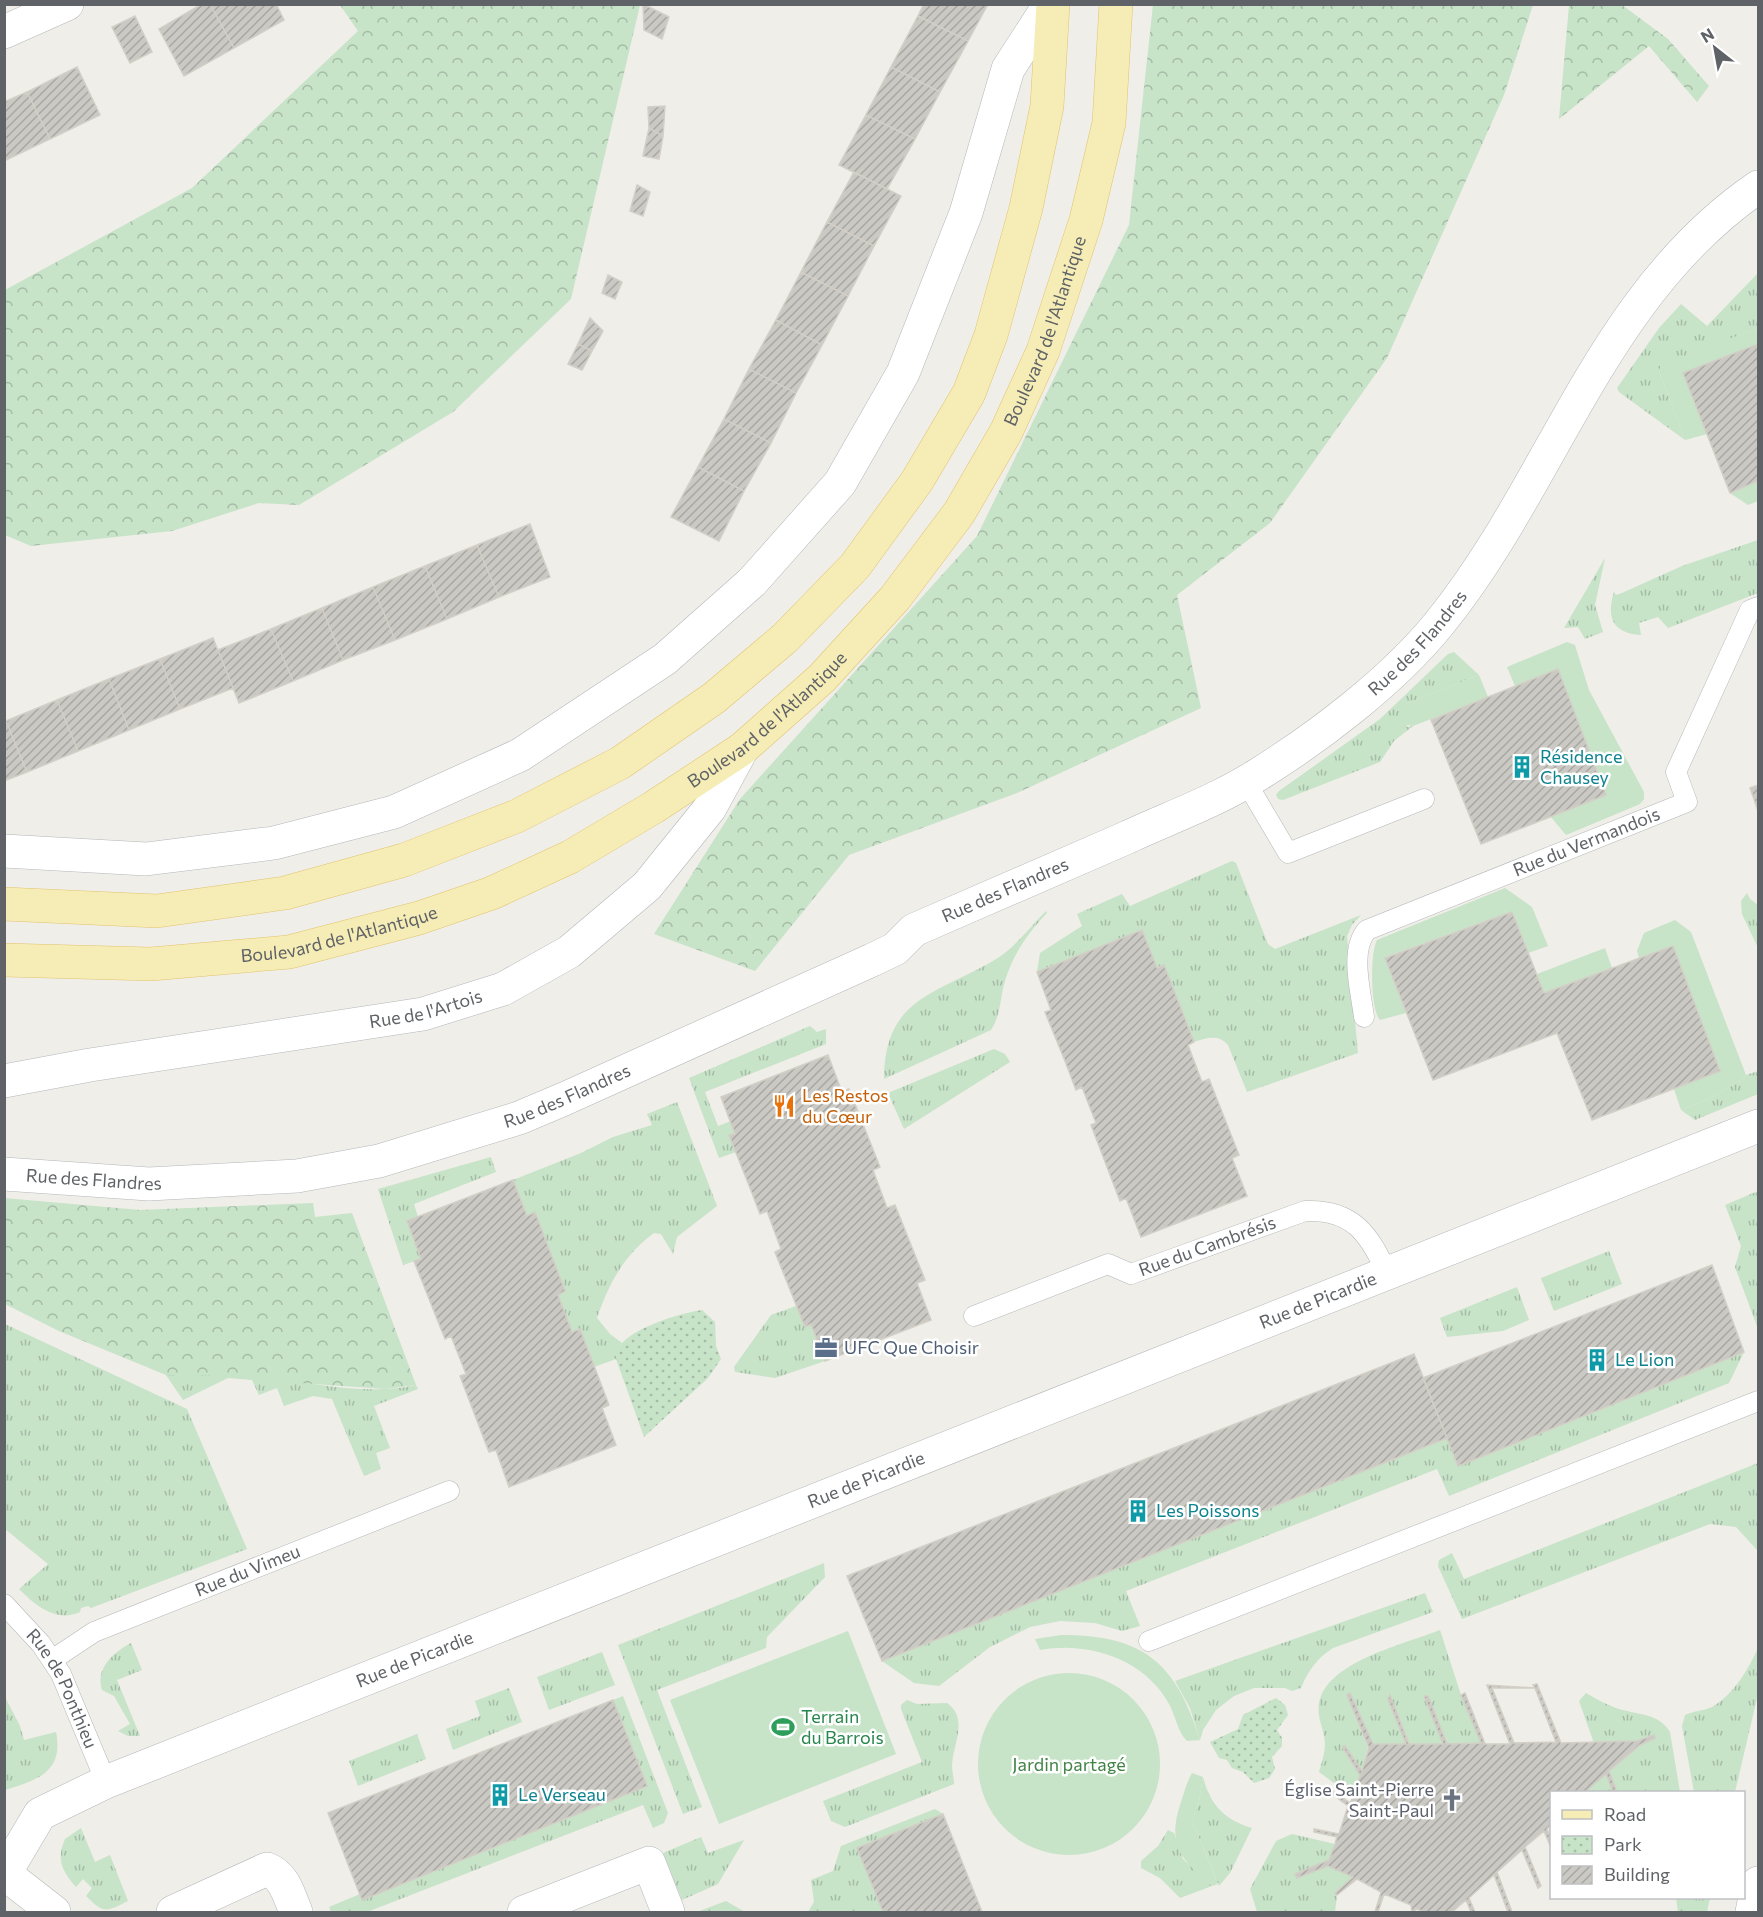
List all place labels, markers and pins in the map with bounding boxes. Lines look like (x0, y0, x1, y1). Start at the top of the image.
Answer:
place label: Résidence Chausey (1540, 745, 1622, 788)
building icon: Résidence Chausey (1509, 754, 1535, 780)
place label: Les Restos du Cœur (802, 1084, 889, 1127)
restaurant icon: Les Restos du Cœur (771, 1093, 797, 1119)
office icon: UFC Que Choisir (813, 1335, 839, 1361)
place label: UFC Que Choisir (844, 1336, 979, 1358)
building icon: Le Lion (1584, 1347, 1610, 1373)
place label: Le Lion (1615, 1348, 1674, 1370)
building icon: Les Poissons (1125, 1498, 1151, 1524)
place label: Les Poissons (1156, 1499, 1259, 1521)
place label: Terrain du Barrois (801, 1705, 884, 1748)
sports icon: Terrain du Barrois (770, 1714, 796, 1740)
place label: Église Saint-Pierre Saint-Paul (1284, 1778, 1434, 1821)
building icon: Le Verseau (487, 1782, 513, 1808)
place label: Le Verseau (518, 1783, 606, 1805)
church icon: Église Saint-Pierre Saint-Paul (1439, 1787, 1465, 1813)

